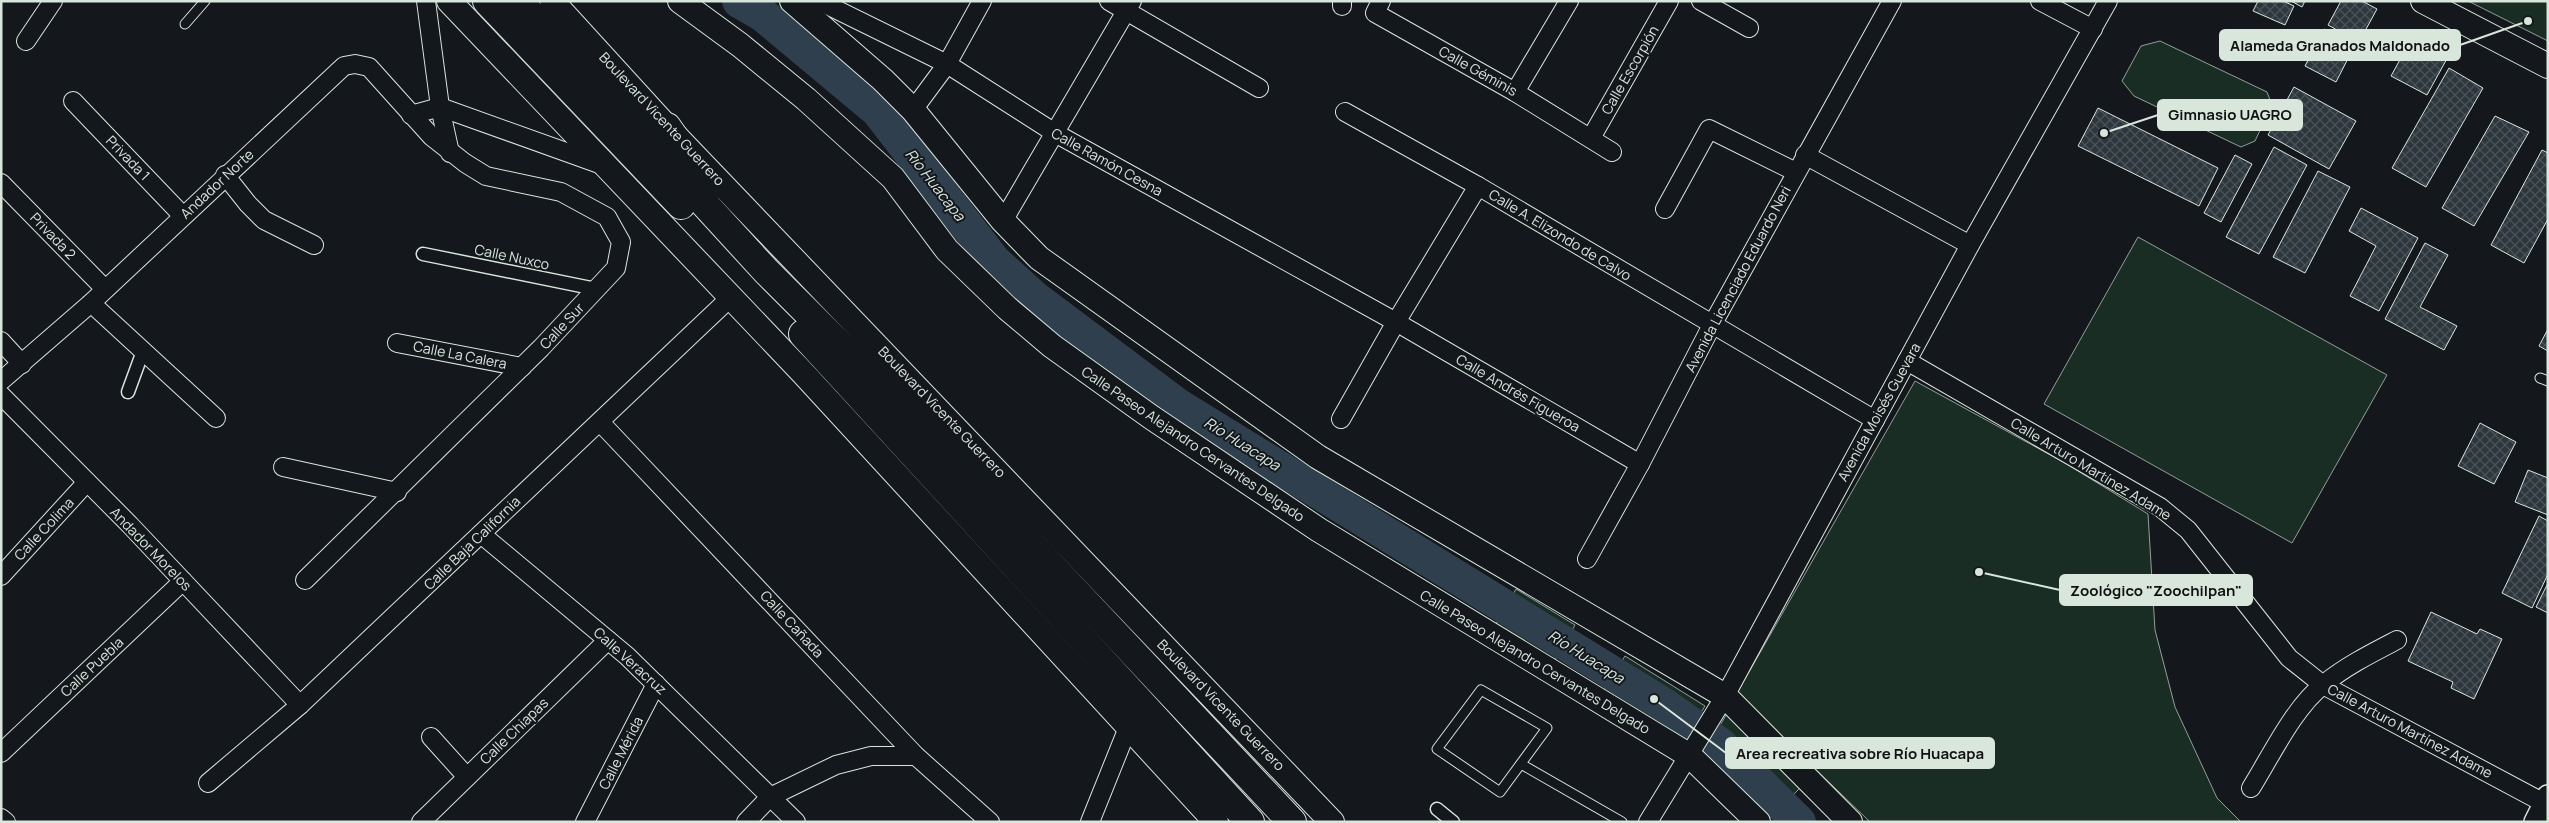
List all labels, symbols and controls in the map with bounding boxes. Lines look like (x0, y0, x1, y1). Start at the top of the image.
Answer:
street label: Calle Escorpión (1596, 22, 1663, 118)
callout: Alameda Granados Maldonado (2220, 30, 2460, 60)
text: Alameda Granados Maldonado (2230, 35, 2450, 56)
street label: Calle Géminis (1435, 41, 1521, 100)
street label: Boulevard Vicente Guerrero (595, 48, 729, 190)
callout: Gimnasio UAGRO (2158, 100, 2302, 130)
text: Gimnasio UAGRO (2168, 104, 2292, 125)
street label: Calle Ramón Cesna (1048, 123, 1166, 200)
street label: Privada 1 (102, 131, 154, 184)
water label: Río Huacapa (901, 144, 971, 226)
street label: Andador Norte (176, 145, 258, 223)
street label: Avenida Licenciado Eduardo Neri (1680, 182, 1795, 375)
street label: Calle A. Elizondo de Calvo (1485, 184, 1635, 285)
street label: Privada 2 (26, 208, 80, 263)
street label: Calle Nuxco (473, 239, 551, 274)
street label: Calle Sur (535, 298, 588, 353)
street label: Calle La Calera (412, 336, 508, 373)
street label: Avenida Moisés Guevara (1833, 339, 1925, 484)
street label: Boulevard Vicente Guerrero (874, 342, 1010, 482)
street label: Calle Andrés Figueroa (1453, 349, 1584, 436)
street label: Calle Paseo Alejandro Cervantes Delgado (1078, 362, 1309, 526)
water label: Río Huacapa (1200, 412, 1285, 476)
street label: Calle Arturo Martínez Adame (2007, 413, 2175, 524)
street label: Calle Baja California (419, 492, 524, 594)
street label: Calle Colima (9, 493, 78, 564)
street label: Andador Morelos (106, 503, 196, 595)
callout: Zoológico "Zoochilpan" (2060, 575, 2252, 605)
text: Zoológico "Zoochilpan" (2070, 580, 2242, 601)
street label: Calle Paseo Alejandro Cervantes Delgado (1417, 585, 1654, 738)
street label: Calle Cañada (756, 586, 828, 661)
street label: Calle Veracruz (590, 623, 671, 699)
water label: Río Huacapa (1544, 625, 1629, 689)
street label: Calle Puebla (56, 633, 127, 701)
street label: Boulevard Vicente Guerrero (1153, 635, 1289, 775)
street label: Calle Arturo Martínez Adame (2324, 679, 2496, 782)
street label: Calle Chiapas (475, 693, 552, 768)
street label: Calle Mérida (594, 713, 647, 793)
callout: Area recreativa sobre Río Huacapa (1726, 738, 1994, 768)
text: Area recreativa sobre Río Huacapa (1736, 743, 1984, 764)

